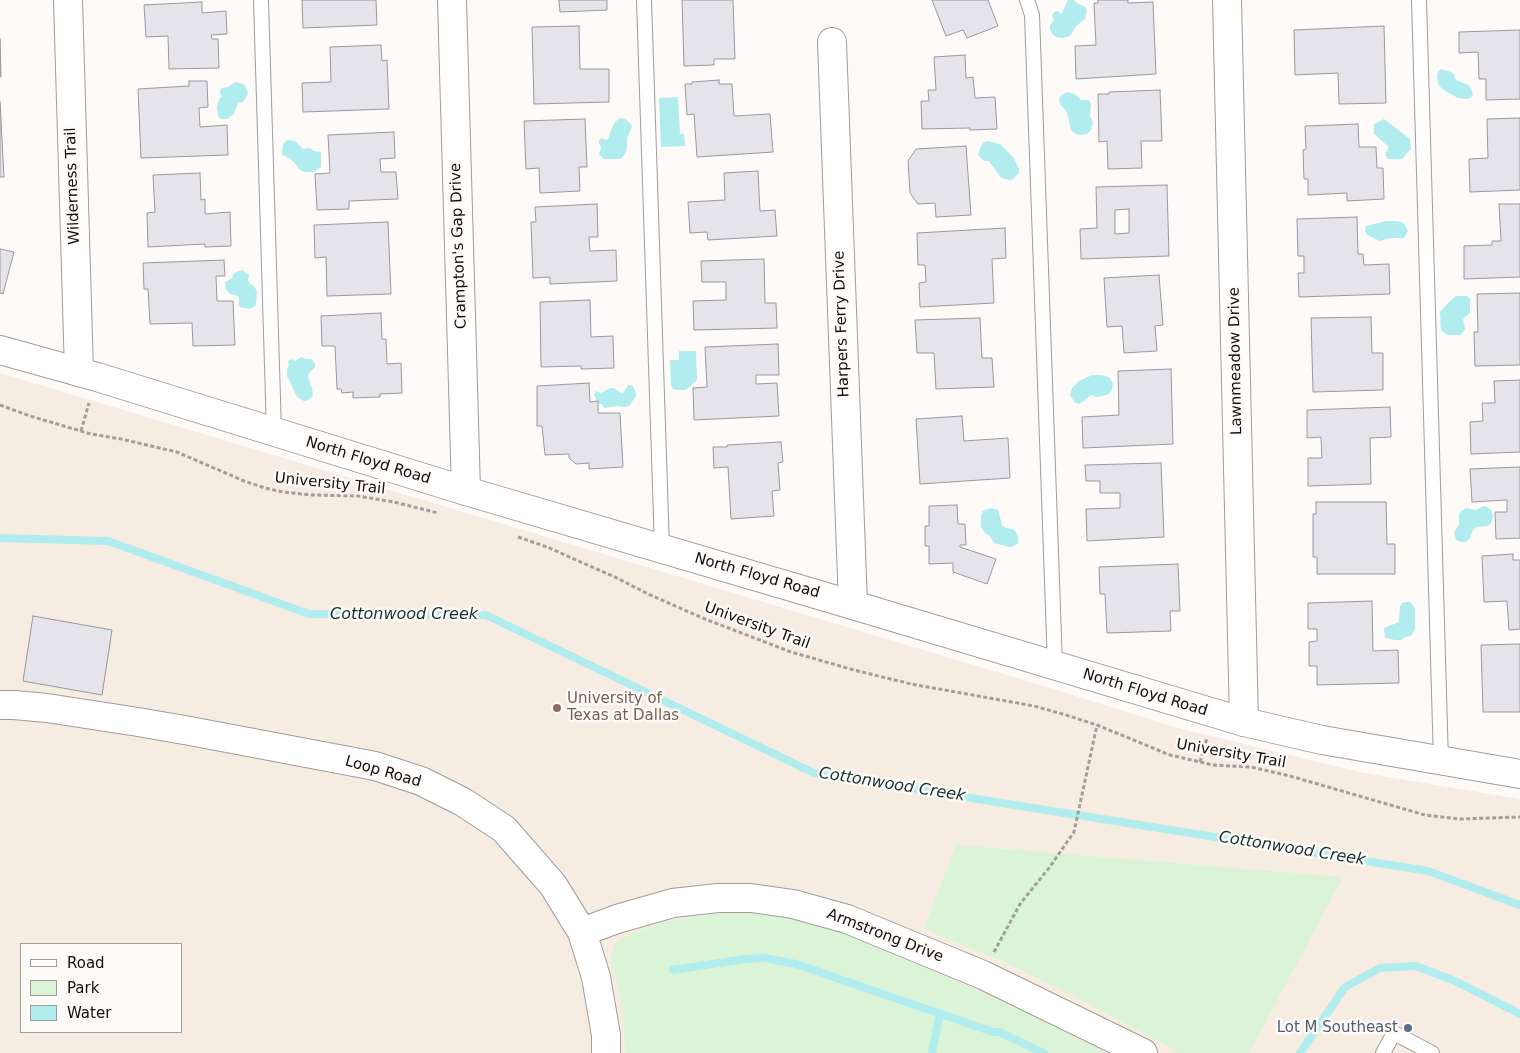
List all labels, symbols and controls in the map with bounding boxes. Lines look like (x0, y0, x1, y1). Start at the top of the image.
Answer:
street label: Wilderness Trail (62, 127, 84, 245)
street label: Crampton's Gap Drive (447, 163, 471, 329)
street label: Harpers Ferry Drive (830, 250, 854, 398)
street label: Lawnmeadow Drive (1226, 287, 1246, 435)
street label: North Floyd Road (303, 433, 433, 489)
street label: University Trail (274, 469, 386, 499)
street label: North Floyd Road (692, 550, 822, 602)
street label: University Trail (702, 599, 812, 653)
water label: Cottonwood Creek (330, 605, 478, 625)
street label: North Floyd Road (1080, 665, 1210, 721)
place label: University of Texas at Dallas (567, 690, 679, 725)
marker: University of Texas at Dallas (551, 702, 563, 714)
street label: University Trail (1175, 735, 1287, 773)
street label: Loop Road (343, 753, 423, 791)
water label: Cottonwood Creek (817, 764, 967, 806)
water label: Cottonwood Creek (1217, 828, 1367, 870)
street label: Armstrong Drive (824, 906, 946, 966)
legend (20, 943, 182, 1033)
text: Road (67, 954, 105, 972)
text: Park (67, 979, 99, 997)
text: Water (67, 1004, 111, 1022)
place label: Lot M Southeast (1277, 1019, 1398, 1037)
marker: Lot M Southeast (1402, 1022, 1414, 1034)

